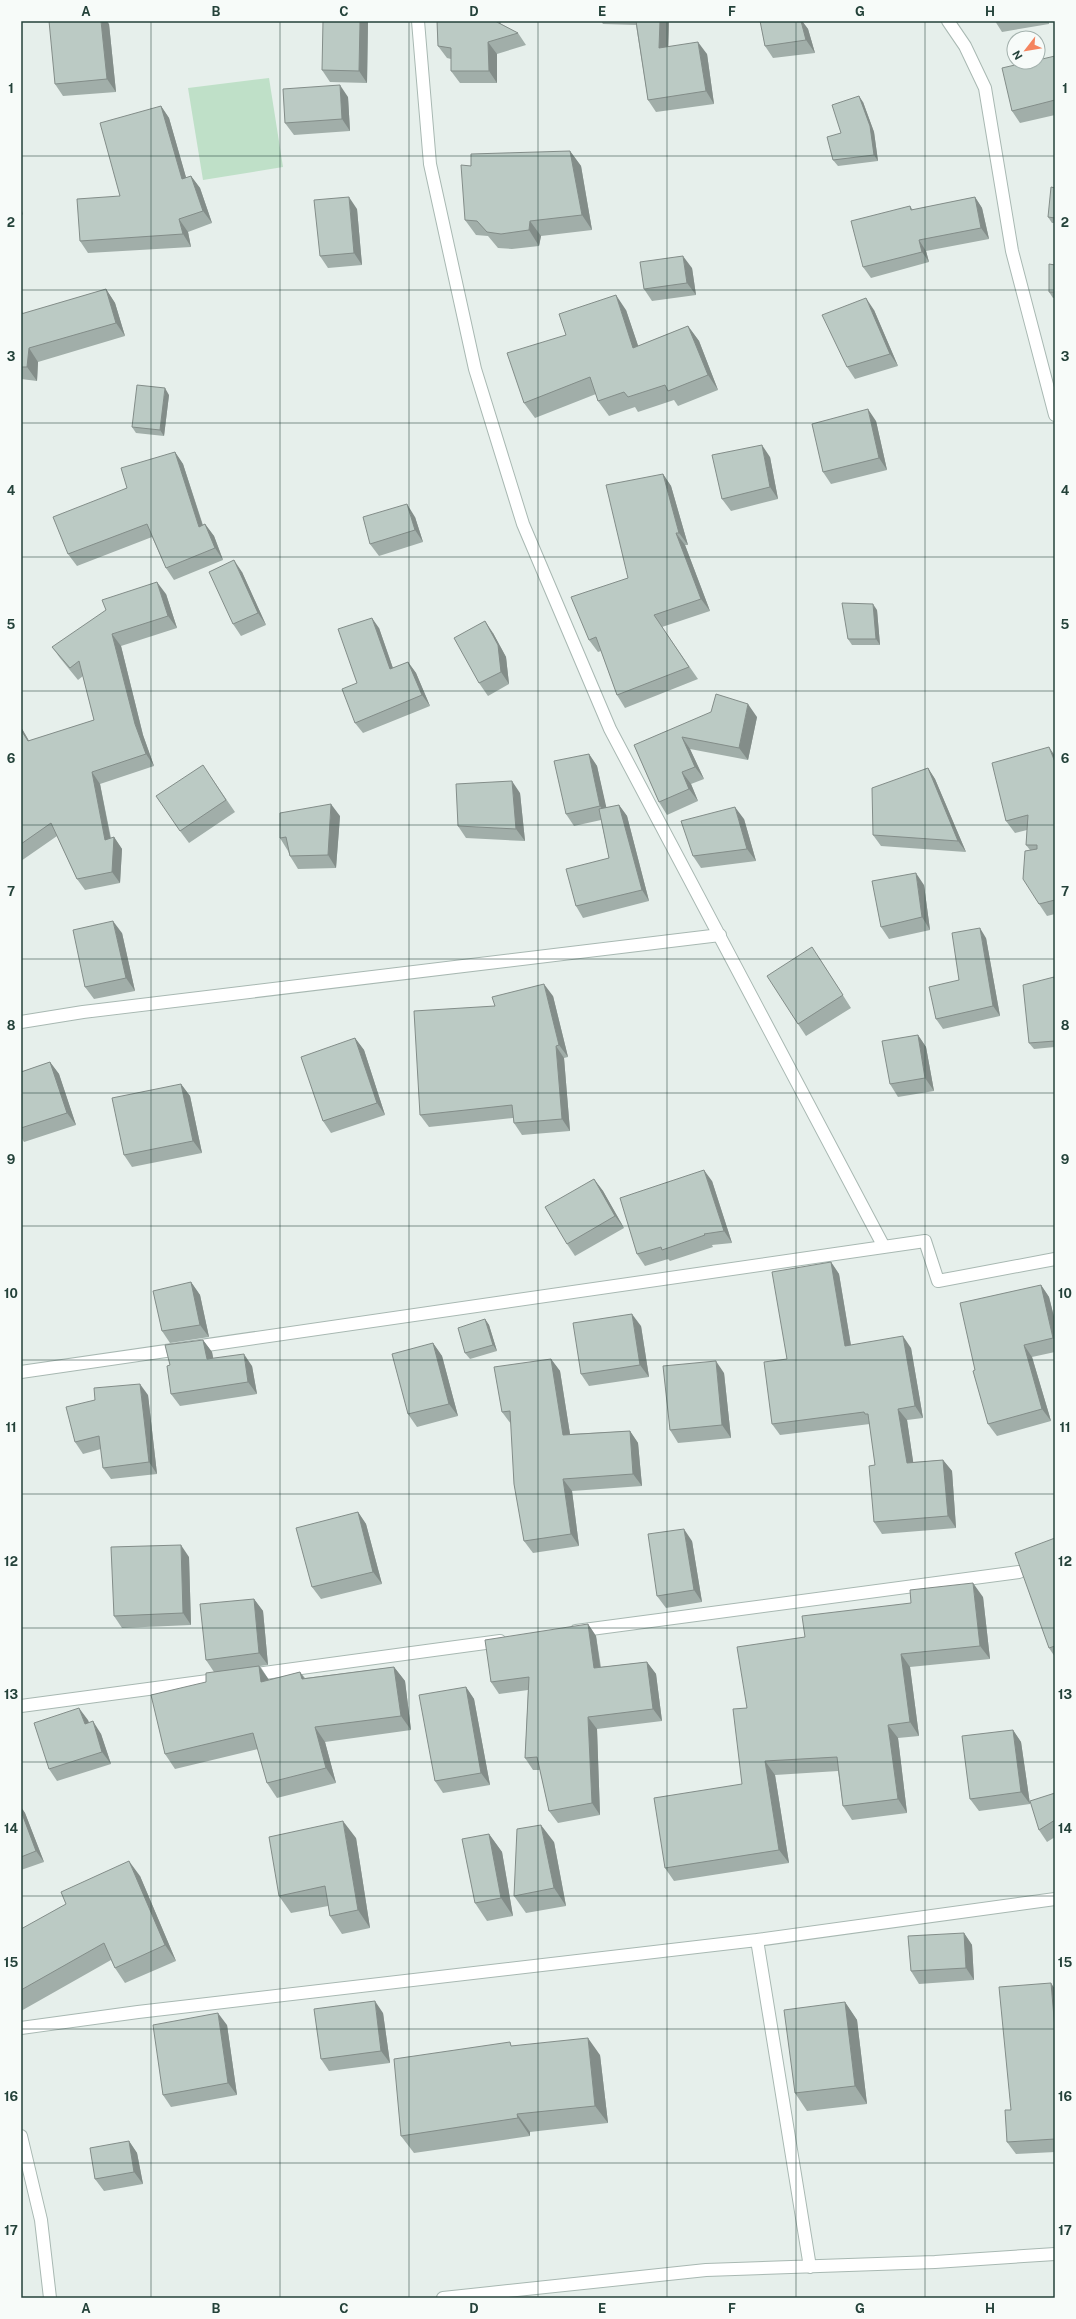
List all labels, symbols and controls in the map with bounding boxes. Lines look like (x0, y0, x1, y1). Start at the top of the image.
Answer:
text: A (81, 4, 91, 19)
text: B (212, 4, 221, 19)
text: C (339, 4, 349, 19)
text: D (469, 4, 479, 19)
text: E (598, 4, 606, 19)
text: F (728, 4, 736, 19)
text: G (855, 4, 865, 19)
text: H (985, 4, 995, 19)
north arrow (1006, 30, 1046, 70)
text: N (1010, 48, 1025, 62)
text: 1 (8, 81, 14, 96)
text: 1 (1062, 81, 1068, 96)
text: 2 (7, 215, 15, 230)
text: 2 (1061, 215, 1069, 230)
text: 3 (7, 349, 16, 364)
text: 3 (1061, 349, 1070, 364)
text: 4 (7, 483, 16, 498)
text: 4 (1061, 483, 1070, 498)
text: 5 (7, 617, 16, 632)
text: 5 (1061, 617, 1070, 632)
text: 6 (7, 751, 16, 766)
text: 6 (1061, 751, 1070, 766)
text: 7 (7, 884, 15, 899)
text: 7 (1061, 884, 1069, 899)
text: 8 (7, 1018, 16, 1033)
text: 8 (1061, 1018, 1070, 1033)
text: 9 (7, 1152, 15, 1167)
text: 9 (1061, 1152, 1069, 1167)
text: 10 (4, 1286, 18, 1301)
text: 10 (1058, 1286, 1072, 1301)
text: 11 (5, 1420, 17, 1435)
text: 11 (1059, 1420, 1071, 1435)
text: 12 (4, 1554, 18, 1569)
text: 12 (1058, 1554, 1072, 1569)
text: 13 (4, 1687, 18, 1702)
text: 13 (1058, 1687, 1072, 1702)
text: 14 (4, 1821, 19, 1836)
text: 14 (1058, 1821, 1073, 1836)
text: 15 (4, 1955, 18, 1970)
text: 15 (1058, 1955, 1072, 1970)
text: 16 (4, 2089, 18, 2104)
text: 16 (1058, 2089, 1072, 2104)
text: 17 (4, 2223, 18, 2238)
text: 17 (1058, 2223, 1072, 2238)
text: A (81, 2301, 91, 2316)
text: B (212, 2301, 221, 2316)
text: C (339, 2301, 349, 2316)
text: D (469, 2301, 479, 2316)
text: E (598, 2301, 606, 2316)
text: F (728, 2301, 736, 2316)
text: G (855, 2301, 865, 2316)
text: H (985, 2301, 995, 2316)

